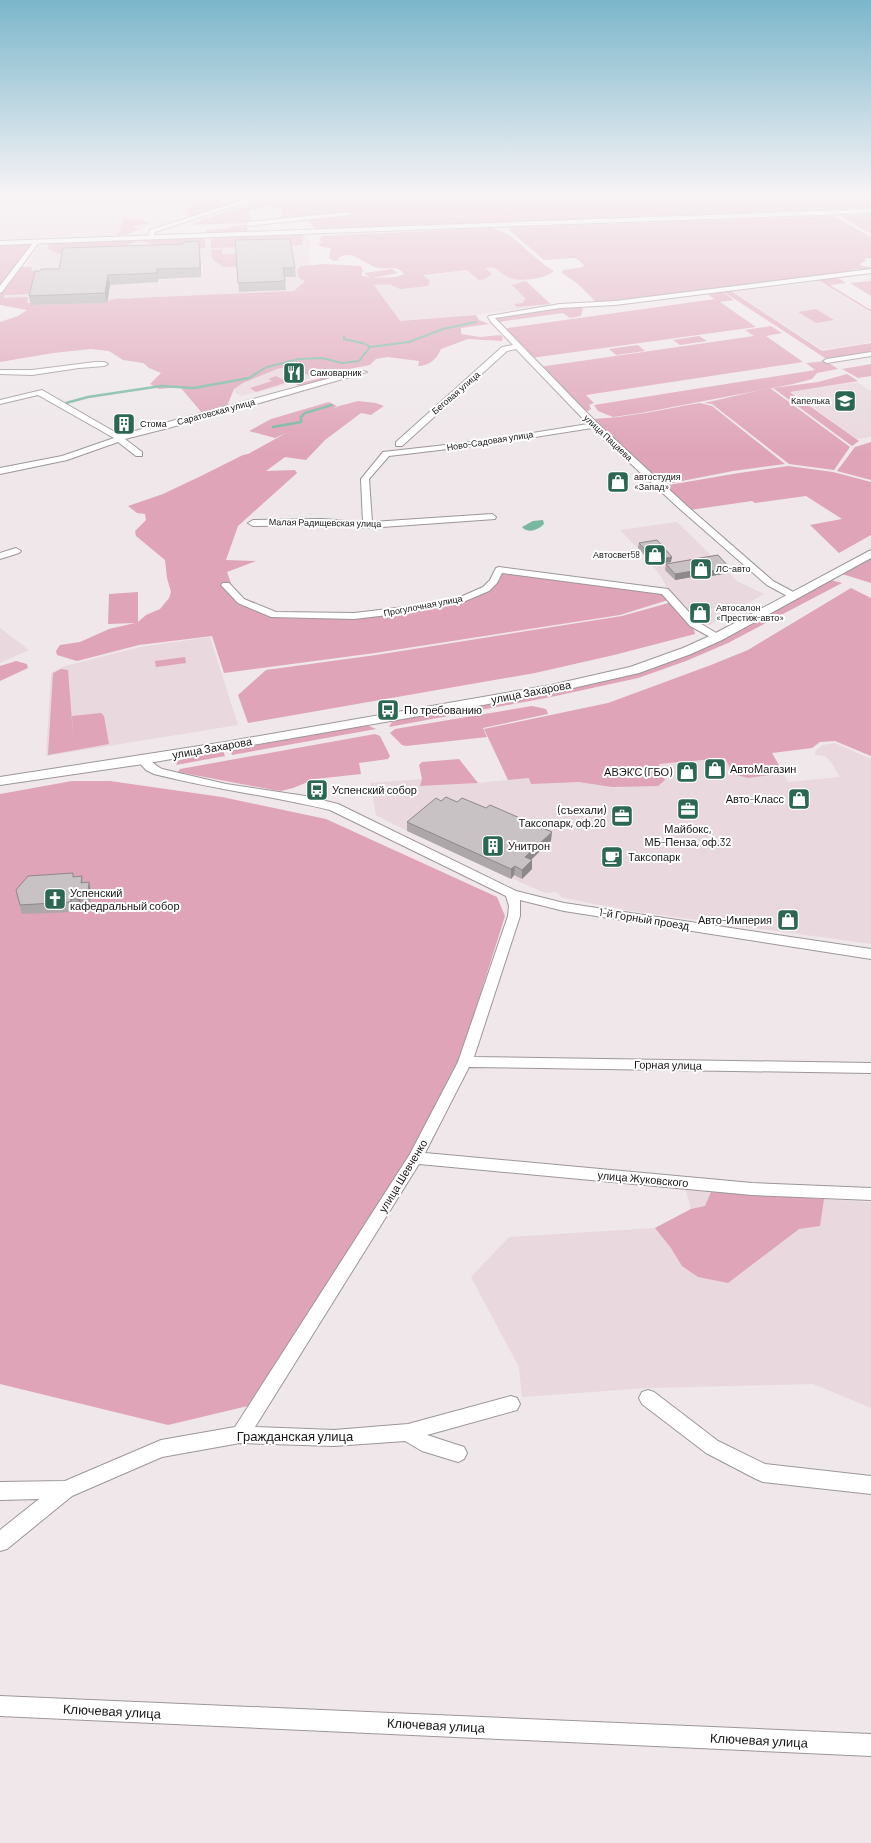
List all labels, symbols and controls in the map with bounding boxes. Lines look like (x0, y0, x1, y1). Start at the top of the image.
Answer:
restaurant icon: Самоварник (281, 360, 307, 386)
place label: Самоварник (310, 367, 361, 378)
street label: Беговая улица (429, 369, 482, 416)
school or university icon: Капелька (832, 388, 858, 414)
place label: Капелька (791, 395, 830, 406)
street label: Саратовская улица (176, 396, 256, 427)
building icon: Стома (111, 411, 137, 437)
street label: улица Пацаева (582, 412, 635, 463)
place label: Стома (140, 418, 167, 429)
street label: Ново-Садовая улица (446, 428, 534, 453)
shop icon: автостудия «Запад» (605, 469, 631, 495)
place label: автостудия «Запад» (634, 471, 681, 492)
street label: Малая Радищевская улица (269, 516, 381, 529)
shop icon: Автосвет58 (642, 542, 668, 568)
place label: Автосвет58 (593, 549, 640, 560)
shop icon: ЛС-авто (688, 556, 714, 582)
place label: ЛС-авто (716, 563, 751, 574)
street label: Прогулочная улица (382, 592, 463, 619)
shop icon: Автосалон «Престиж-авто» (687, 600, 713, 626)
place label: Автосалон «Престиж-авто» (716, 602, 784, 623)
street label: улица Захарова (490, 677, 573, 706)
bus stop icon: По требованию (375, 697, 401, 723)
place label: По требованию (404, 703, 482, 716)
street label: улица Захарова (171, 734, 254, 761)
shop icon: АвтоМагазин (702, 756, 728, 782)
shop icon: АВЭК'С (ГБО) (674, 759, 700, 785)
place label: АвтоМагазин (730, 762, 796, 775)
place label: АВЭК'С (ГБО) (604, 765, 672, 778)
bus stop icon: Успенский собор (304, 777, 330, 803)
place label: Успенский собор (332, 783, 417, 796)
shop icon: Авто-Класс (786, 786, 812, 812)
place label: Авто-Класс (726, 792, 784, 805)
office icon: Майбокс, МБ-Пенза, оф.32 (675, 796, 701, 822)
place label: (съехали) Таксопарк, оф.20 (519, 803, 606, 829)
office icon: (съехали) Таксопарк, оф.20 (609, 803, 635, 829)
place label: Майбокс, МБ-Пенза, оф.32 (645, 822, 732, 848)
building icon: Унитрон (480, 833, 506, 859)
place label: Унитрон (508, 839, 550, 852)
cafe icon: Таксопарк (599, 844, 625, 870)
place label: Таксопарк (628, 850, 680, 863)
church icon: Успенский кафедральный собор (42, 886, 68, 912)
place label: Успенский кафедральный собор (70, 886, 180, 912)
street label: 1-й Горный проезд (598, 905, 691, 932)
shop icon: Авто-Империя (775, 907, 801, 933)
place label: Авто-Империя (698, 913, 772, 926)
street label: Горная улица (634, 1057, 703, 1072)
street label: улица Шевченко (376, 1137, 430, 1215)
street label: улица Жуковского (597, 1168, 689, 1189)
street label: Гражданская улица (237, 1428, 354, 1444)
street label: Ключевая улица (63, 1700, 162, 1722)
street label: Ключевая улица (387, 1714, 486, 1736)
street label: Ключевая улица (710, 1729, 809, 1751)

